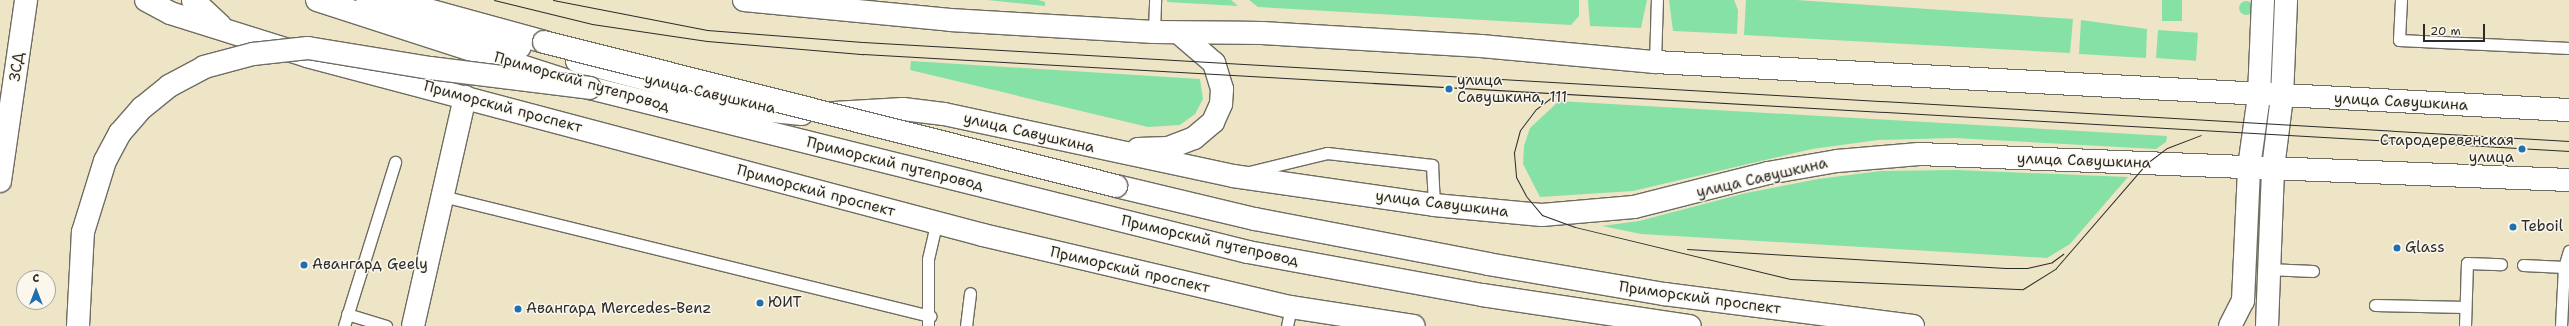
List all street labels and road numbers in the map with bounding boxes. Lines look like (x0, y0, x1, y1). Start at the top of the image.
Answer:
street label: Приморский путепровод (492, 48, 672, 116)
street label: ЗСД (6, 51, 28, 83)
street label: улица Савушкина (643, 70, 777, 118)
street label: Приморский проспект (422, 77, 584, 137)
street label: улица Савушкина (2334, 90, 2468, 114)
street label: улица Савушкина (962, 109, 1096, 157)
street label: Приморский путепровод (805, 133, 985, 195)
street label: улица Савушкина (2017, 150, 2151, 172)
street label: улица Савушкина (1695, 154, 1829, 202)
street label: Приморский проспект (735, 161, 897, 221)
street label: улица Савушкина (1374, 187, 1510, 221)
street label: Приморский путепровод (1119, 212, 1301, 270)
street label: Приморский проспект (1048, 243, 1212, 297)
street label: Приморский проспект (1618, 278, 1782, 318)

